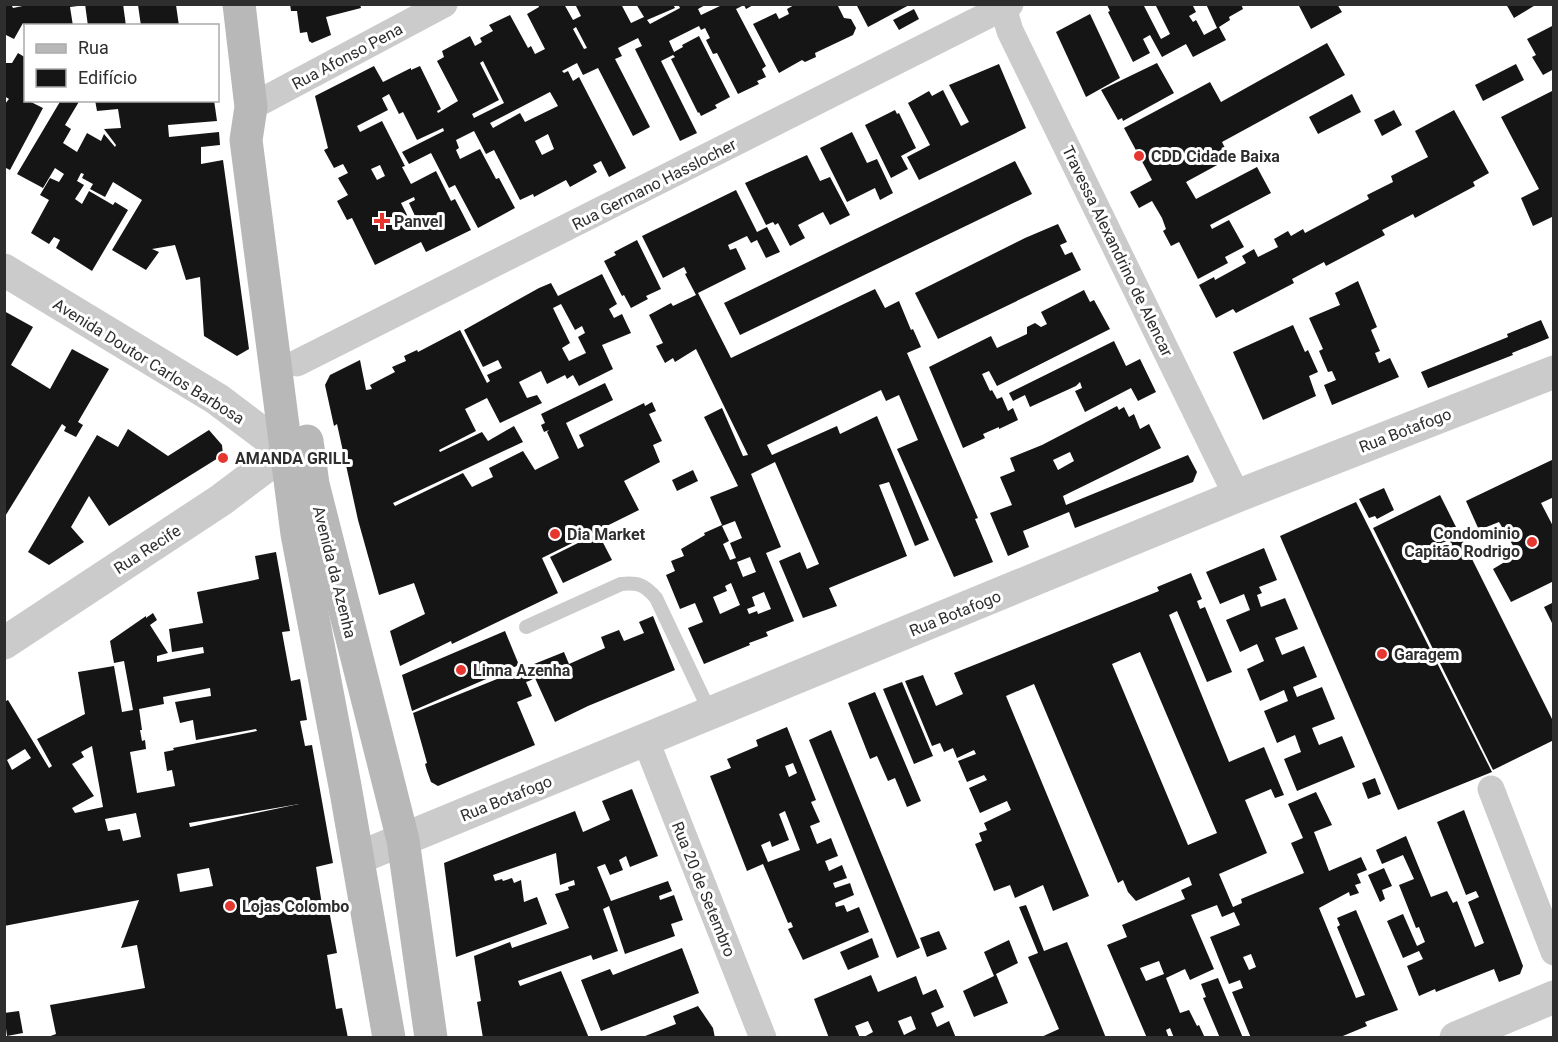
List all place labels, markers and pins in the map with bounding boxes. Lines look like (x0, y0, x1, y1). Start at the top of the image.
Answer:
place label: CDD Cidade Baixa (1151, 147, 1280, 166)
marker: CDD Cidade Baixa (1132, 149, 1146, 163)
place label: Panvel (394, 212, 443, 231)
marker: Panvel (375, 214, 389, 228)
place label: AMANDA GRILL (235, 449, 350, 468)
marker: AMANDA GRILL (216, 451, 230, 465)
place label: Condominio Capitão Rodrigo (1404, 524, 1520, 561)
place label: Dia Market (567, 525, 646, 544)
marker: Dia Market (548, 527, 562, 541)
marker: Condominio Capitão Rodrigo (1525, 535, 1539, 549)
place label: Garagem (1394, 645, 1459, 664)
marker: Garagem (1375, 647, 1389, 661)
place label: Linna Azenha (473, 661, 571, 680)
marker: Linna Azenha (454, 663, 468, 677)
place label: Lojas Colombo (242, 897, 349, 916)
marker: Lojas Colombo (223, 899, 237, 913)

